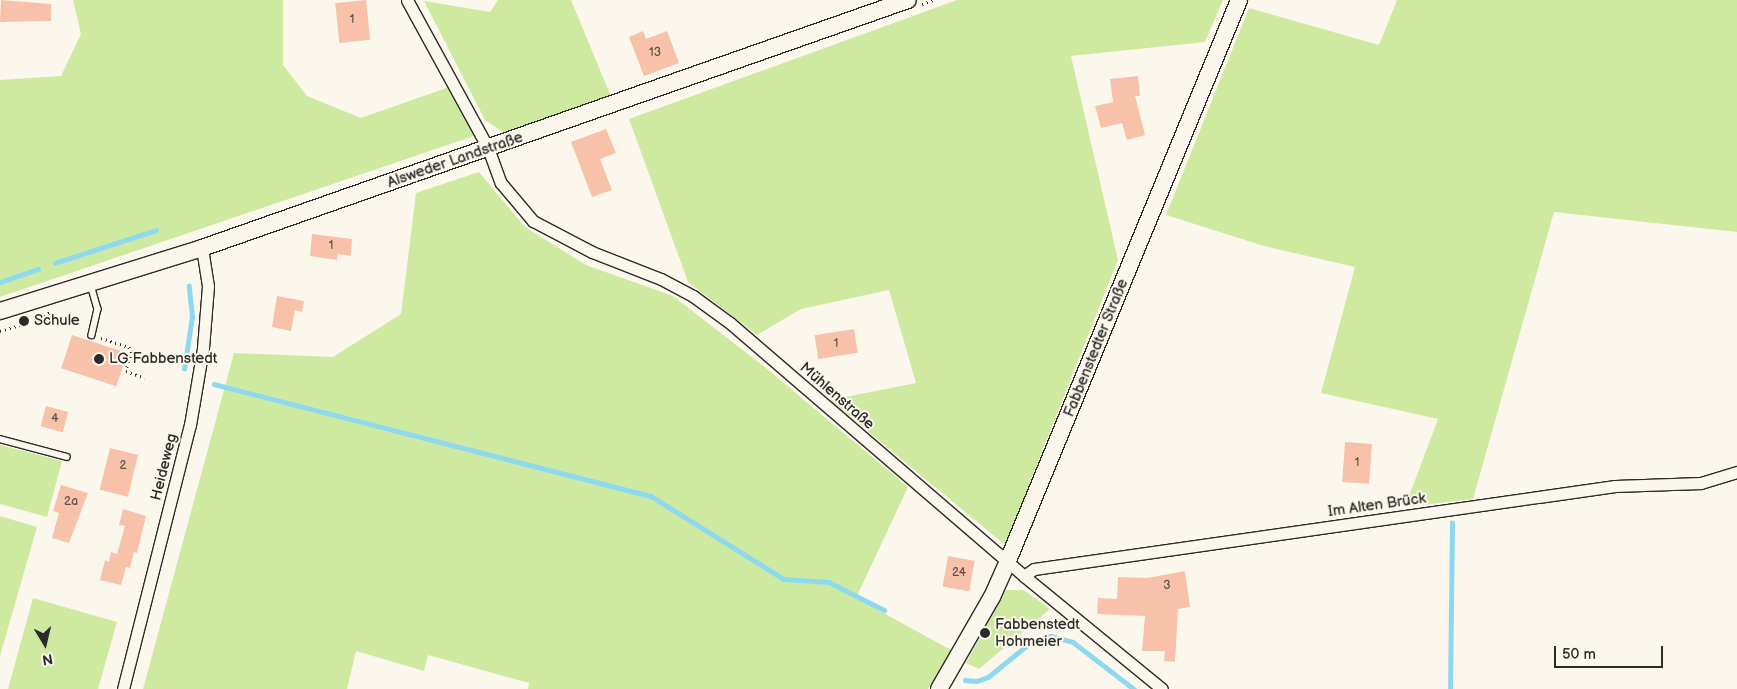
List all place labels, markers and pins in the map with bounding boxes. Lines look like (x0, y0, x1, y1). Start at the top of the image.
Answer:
place label: Schule (34, 312, 80, 330)
marker: Schule (18, 315, 30, 327)
place label: LG Fabbenstedt (109, 350, 217, 368)
marker: LG Fabbenstedt (93, 353, 105, 365)
place label: Fabbenstedt Hohmeier (995, 615, 1080, 650)
marker: Fabbenstedt Hohmeier (979, 627, 991, 639)

